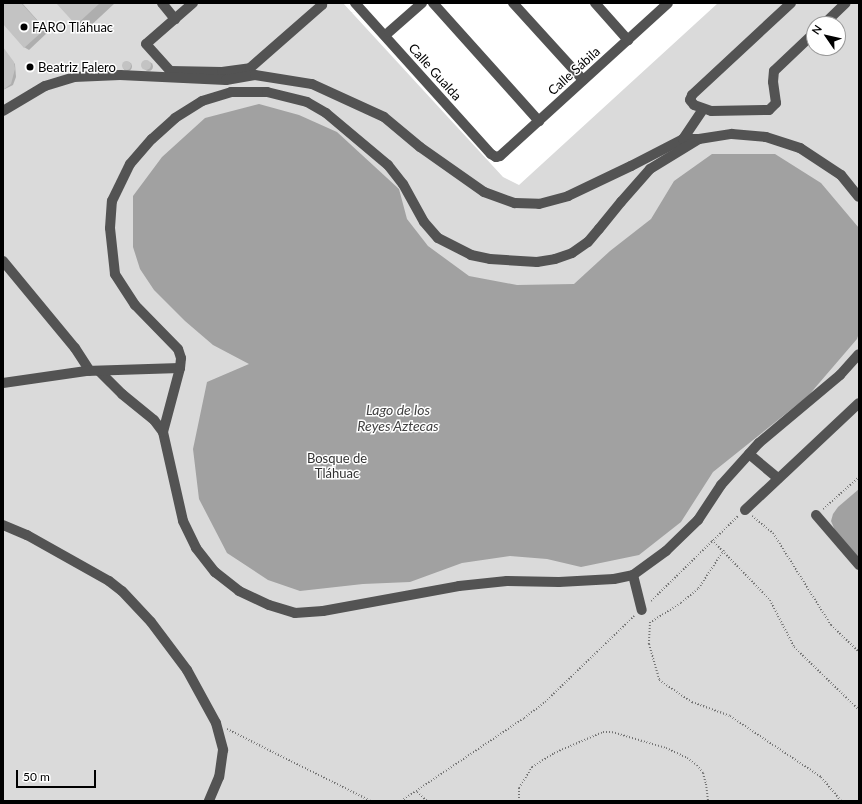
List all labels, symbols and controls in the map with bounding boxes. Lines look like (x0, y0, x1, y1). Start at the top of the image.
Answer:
north arrow (806, 16, 846, 56)
place label: FARO Tláhuac (32, 19, 113, 35)
marker: FARO Tláhuac (19, 22, 29, 32)
text: N (809, 22, 824, 37)
street label: Calle Gualda (405, 40, 465, 104)
street label: Calle Sábila (545, 44, 603, 98)
place label: Beatriz Falero (38, 59, 116, 75)
marker: Beatriz Falero (25, 62, 35, 72)
water label: Lago de los Reyes Aztecas (357, 402, 439, 434)
park label: Bosque de Tláhuac (307, 451, 367, 482)
scale bar (18, 762, 98, 788)
text: 50 m (23, 769, 50, 784)

